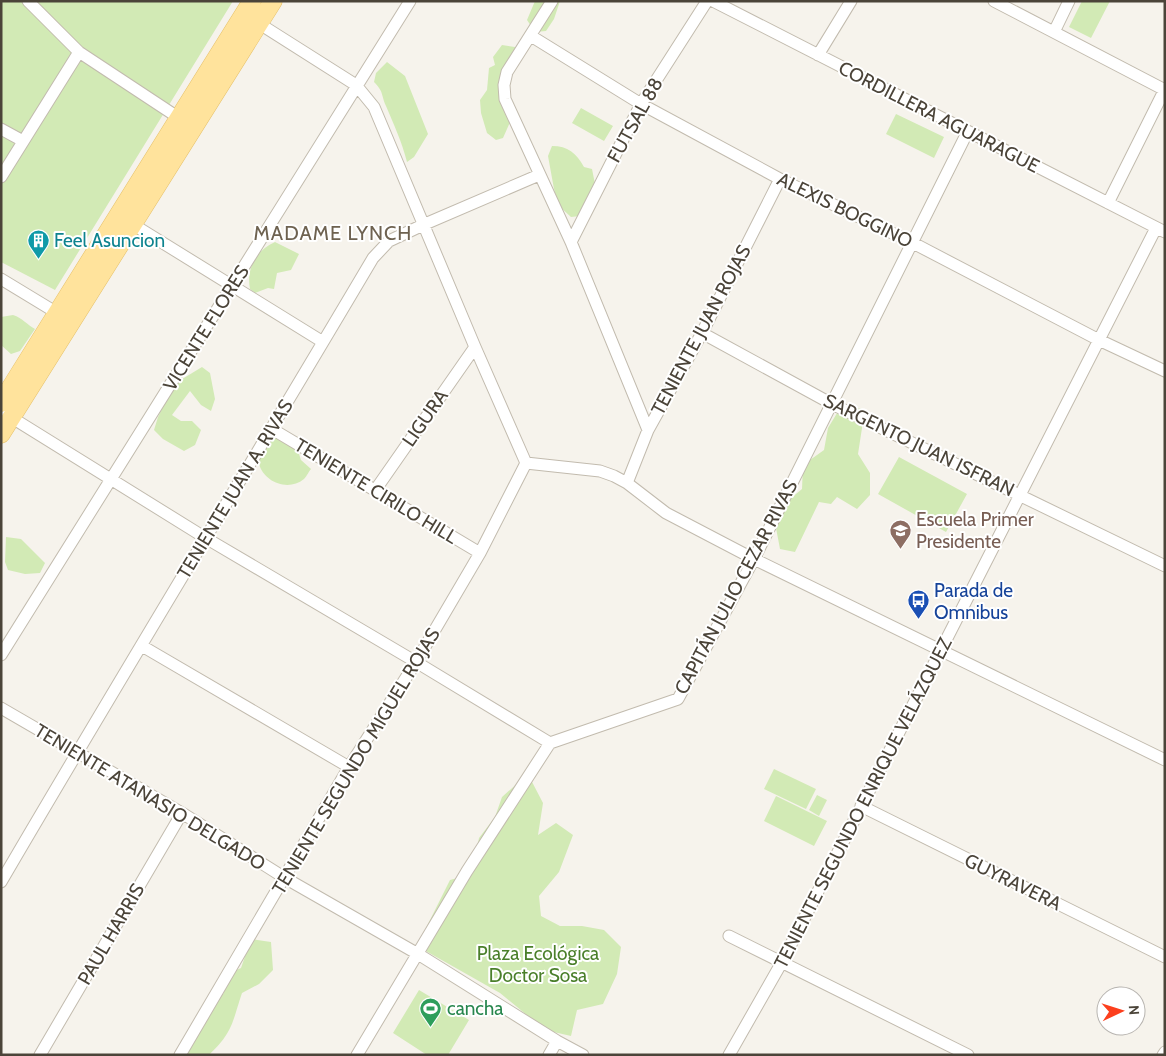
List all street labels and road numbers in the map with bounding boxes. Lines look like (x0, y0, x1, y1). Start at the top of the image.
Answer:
street label: CORDILLERA AGUARAGUE (835, 56, 1043, 178)
street label: FUTSAL 88 (602, 74, 668, 166)
street label: ALEXIS BOGGINO (774, 167, 916, 253)
street label: TENIENTE JUAN ROJAS (646, 241, 756, 419)
street label: VICENTE FLORES (158, 261, 254, 395)
street label: LIGURA (397, 385, 453, 451)
street label: SARGENTO JUAN ISFRAN (820, 389, 1018, 501)
street label: TENIENTE JUAN A. RIVAS (172, 395, 298, 583)
street label: TENIENTE CIRILO HILL (290, 433, 462, 549)
street label: CAPITÁN JULIO CEZAR RIVAS (669, 475, 802, 698)
street label: TENIENTE SEGUNDO MIGUEL ROJAS (267, 624, 445, 898)
street label: TENIENTE SEGUNDO ENRIQUE VELÁZQUEZ (768, 633, 957, 972)
street label: TENIENTE ATANASIO DELGADO (30, 719, 270, 875)
street label: GUYRAVERA (961, 849, 1065, 915)
street label: PAUL HARRIS (73, 879, 149, 989)

